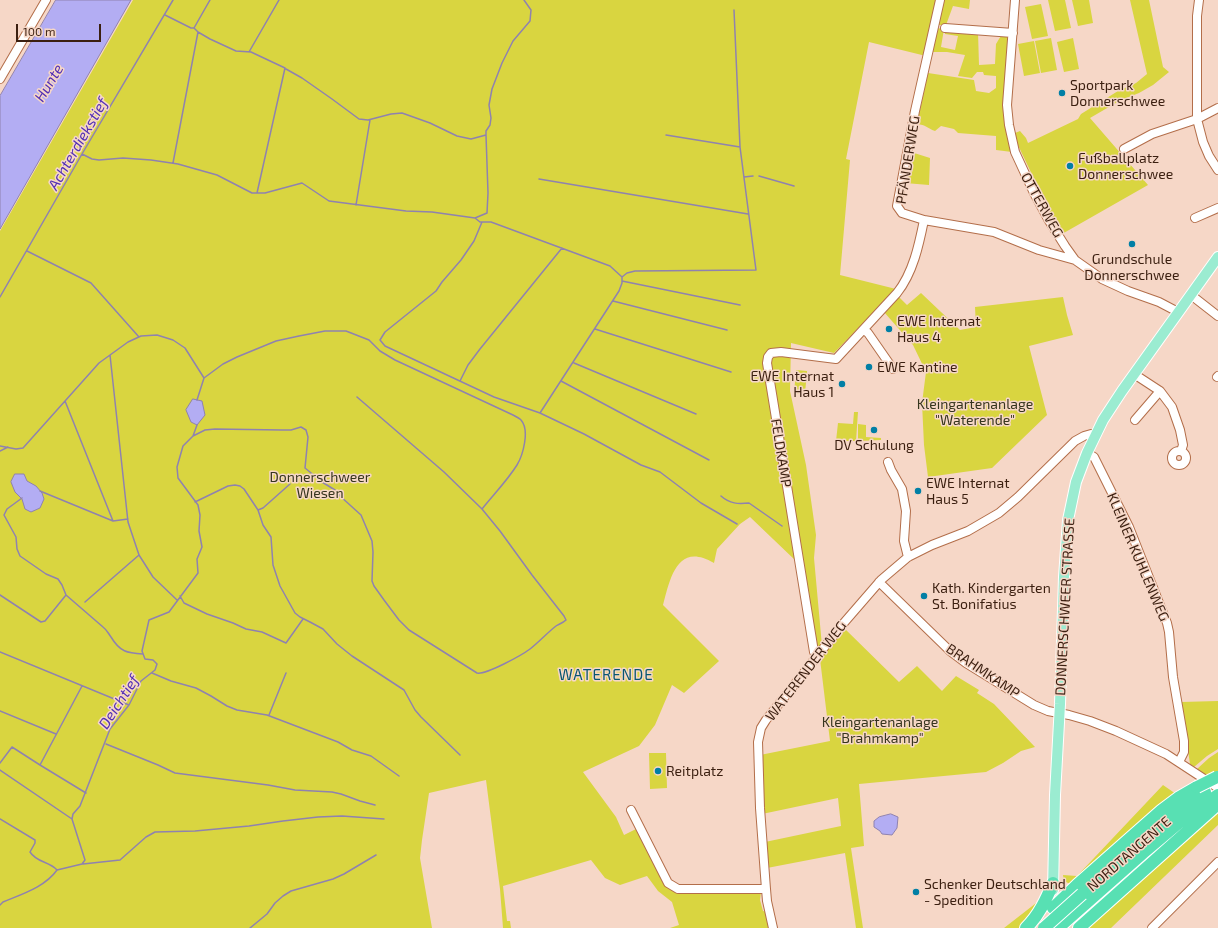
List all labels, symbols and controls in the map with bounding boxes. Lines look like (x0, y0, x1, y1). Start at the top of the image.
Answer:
scale bar (18, 16, 103, 42)
text: 100 m (23, 24, 55, 38)
water label: Hunte (31, 61, 67, 105)
place label: Sportpark Donnerschwee (1070, 77, 1165, 110)
marker: Sportpark Donnerschwee (1057, 88, 1067, 98)
water label: Achterdiekstief (44, 95, 112, 193)
street label: PFÄNDERWEG (893, 115, 923, 205)
place label: Fußballplatz Donnerschwee (1078, 150, 1173, 182)
marker: Fußballplatz Donnerschwee (1065, 161, 1075, 171)
street label: OTTERWEG (1017, 170, 1067, 240)
marker: Grundschule Donnerschwee (1127, 239, 1137, 249)
place label: Grundschule Donnerschwee (1084, 251, 1180, 284)
place label: EWE Internat Haus 4 (897, 313, 980, 346)
marker: EWE Internat Haus 4 (884, 324, 894, 334)
place label: EWE Kantine (877, 359, 958, 375)
marker: EWE Kantine (864, 362, 874, 372)
place label: EWE Internat Haus 1 (751, 368, 834, 400)
marker: EWE Internat Haus 1 (837, 379, 847, 389)
park label: Kleingartenanlage "Waterende" (917, 396, 1033, 428)
street label: FELDKAMP (767, 417, 795, 489)
marker: DV Schulung (869, 425, 879, 435)
place label: DV Schulung (834, 437, 914, 453)
park label: Donnerschweer Wiesen (270, 469, 370, 502)
place label: EWE Internat Haus 5 (926, 475, 1009, 508)
marker: EWE Internat Haus 5 (913, 486, 923, 496)
street label: KLEINER KUHLENWEG (1103, 490, 1173, 624)
street label: DONNERSCHWEER STRASSE (1052, 518, 1078, 696)
place label: Kath. Kindergarten St. Bonifatius (932, 580, 1051, 612)
marker: Kath. Kindergarten St. Bonifatius (919, 591, 929, 601)
street label: WATERENDER WEG (762, 618, 850, 724)
street label: BRAHMKAMP (943, 640, 1023, 702)
district label: WATERENDE (558, 666, 654, 684)
water label: Deichtief (95, 672, 143, 732)
park label: Kleingartenanlage "Brahmkamp" (822, 714, 938, 746)
place label: Reitplatz (666, 763, 723, 779)
marker: Reitplatz (653, 766, 663, 776)
street label: NORDTANGENTE (1084, 813, 1174, 895)
place label: Schenker Deutschland - Spedition (924, 876, 1066, 908)
marker: Schenker Deutschland - Spedition (911, 887, 921, 897)

